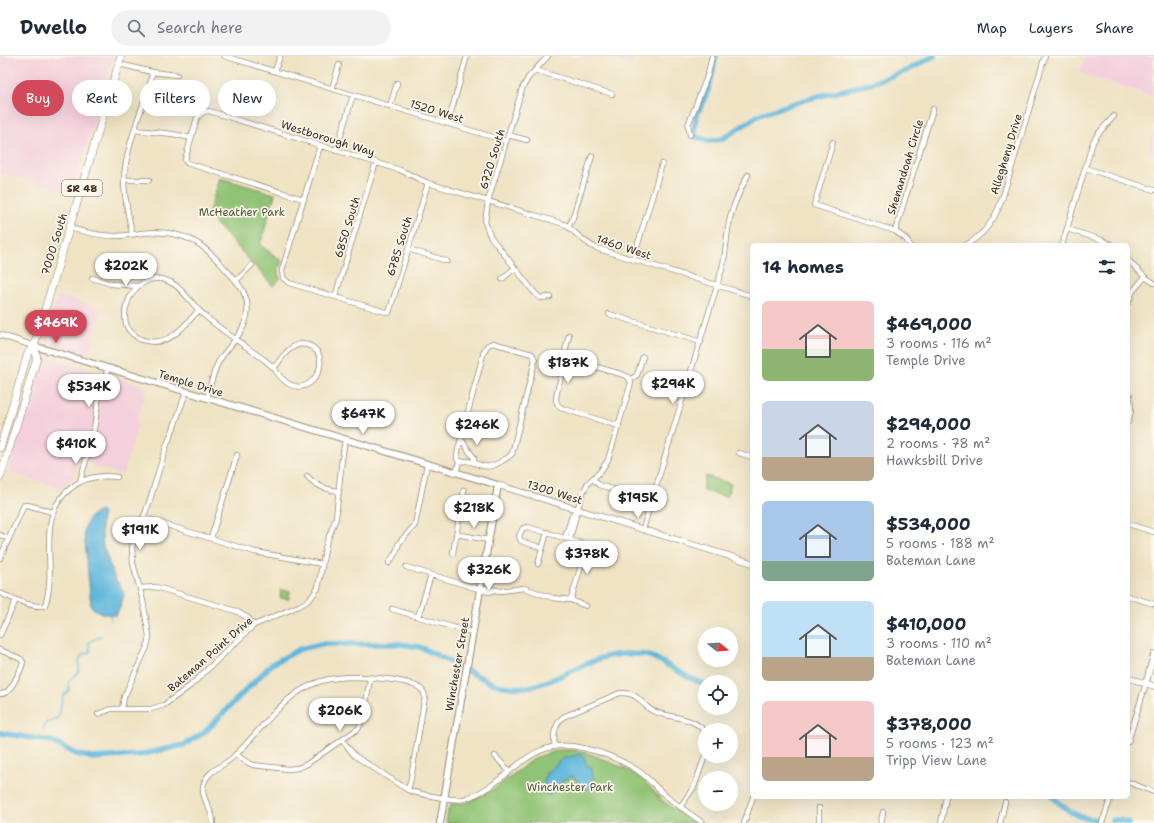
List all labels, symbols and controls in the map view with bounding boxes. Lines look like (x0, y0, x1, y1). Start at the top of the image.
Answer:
search box (111, 10, 391, 46)
text: Dwello (20, 15, 87, 40)
icon: search (125, 17, 147, 39)
text: Search here (157, 18, 243, 38)
text: Map (977, 19, 1007, 37)
text: Layers (1029, 19, 1073, 37)
text: Share (1095, 19, 1134, 37)
chip: Buy (12, 80, 64, 116)
chip: Rent (72, 80, 132, 116)
chip: Filters (140, 80, 210, 116)
chip: New (218, 80, 276, 116)
street label: 1520 West (408, 96, 466, 127)
street label: Allegheny Drive (987, 112, 1026, 196)
street label: Westborough Way (279, 117, 377, 160)
street label: Shenandoah Circle (884, 118, 927, 217)
street label: 6720 South (476, 127, 509, 191)
road number: SR 48 (62, 180, 102, 196)
street label: 6850 South (331, 195, 364, 260)
park label: McHeather Park (199, 205, 285, 220)
street label: 7000 South (38, 211, 71, 277)
street label: 6785 South (383, 214, 416, 278)
street label: 1460 West (595, 232, 653, 263)
pin: $202K (98, 253, 154, 287)
text: 14 homes (762, 256, 844, 278)
icon: filters (1096, 256, 1118, 278)
text: $202K (104, 257, 148, 274)
pin: $469K (28, 310, 84, 344)
text: $469,000 (886, 313, 972, 335)
text: $469K (34, 314, 78, 331)
icon: home (794, 317, 842, 365)
text: 3 rooms · 116 m² (886, 335, 992, 352)
pin: $187K (540, 350, 596, 384)
text: Temple Drive (886, 352, 966, 369)
text: $187K (547, 354, 589, 371)
street label: Temple Drive (156, 366, 225, 400)
pin: $294K (645, 371, 701, 405)
pin: $534K (61, 374, 117, 408)
text: $294K (651, 375, 695, 392)
text: $534K (67, 378, 111, 395)
pin: $647K (335, 401, 391, 435)
text: $647K (341, 405, 385, 422)
pin: $246K (449, 412, 505, 446)
text: $294,000 (886, 413, 971, 435)
text: $246K (455, 416, 499, 433)
icon: home (794, 417, 842, 465)
pin: $410K (48, 431, 104, 465)
text: $410K (56, 435, 96, 452)
text: 2 rooms · 78 m² (886, 435, 990, 452)
text: Hawksbill Drive (886, 452, 983, 469)
street label: 1300 West (525, 477, 584, 508)
pin: $195K (610, 485, 666, 519)
text: $195K (618, 489, 658, 506)
pin: $218K (446, 495, 502, 529)
text: $218K (454, 499, 494, 516)
text: $534,000 (886, 513, 971, 535)
pin: $191K (112, 517, 168, 551)
icon: home (794, 517, 842, 565)
text: $191K (121, 521, 159, 538)
text: 5 rooms · 188 m² (886, 535, 994, 552)
pin: $378K (559, 541, 615, 575)
text: $378K (565, 545, 609, 562)
text: Bateman Lane (886, 552, 976, 569)
pin: $326K (461, 557, 517, 591)
text: $326K (467, 561, 511, 578)
street label: Bateman Point Drive (165, 613, 256, 696)
text: $410,000 (886, 613, 966, 635)
street label: Winchester Street (442, 616, 473, 712)
icon: home (794, 617, 842, 665)
north arrow (698, 627, 738, 667)
map controls (698, 627, 738, 811)
text: 3 rooms · 110 m² (886, 635, 992, 652)
text: Bateman Lane (886, 652, 976, 669)
button: locate (698, 675, 738, 715)
pin: $206K (312, 698, 368, 732)
text: $206K (318, 702, 362, 719)
text: $378,000 (886, 713, 972, 735)
icon: home (794, 717, 842, 765)
button: + (698, 723, 738, 763)
text: 5 rooms · 123 m² (886, 735, 994, 752)
text: Tripp View Lane (886, 752, 987, 769)
button: − (698, 771, 738, 811)
park label: Winchester Park (527, 780, 613, 795)

